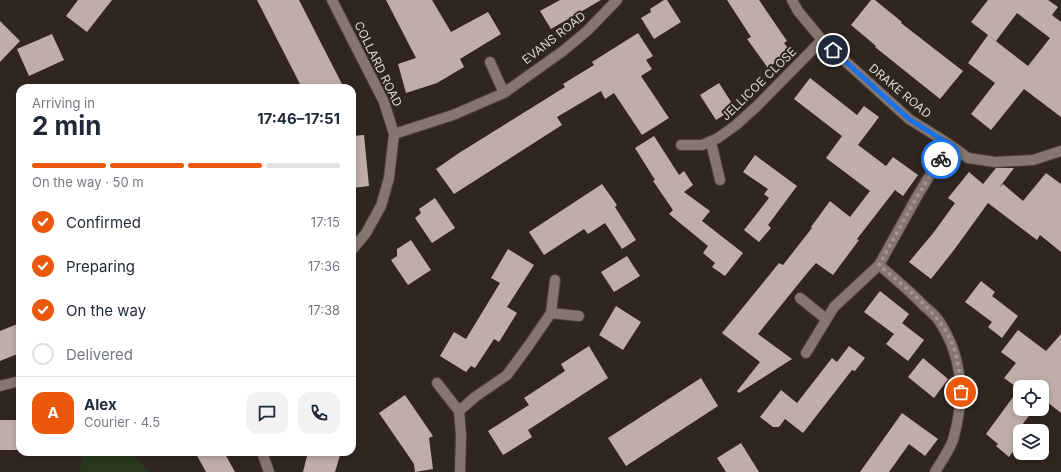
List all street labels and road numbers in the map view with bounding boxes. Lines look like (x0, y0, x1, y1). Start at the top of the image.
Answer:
street label: EVANS ROAD (519, 8, 588, 67)
street label: COLLARD ROAD (351, 19, 406, 109)
street label: JELLICOE CLOSE (718, 44, 799, 123)
street label: DRAKE ROAD (866, 60, 935, 121)

